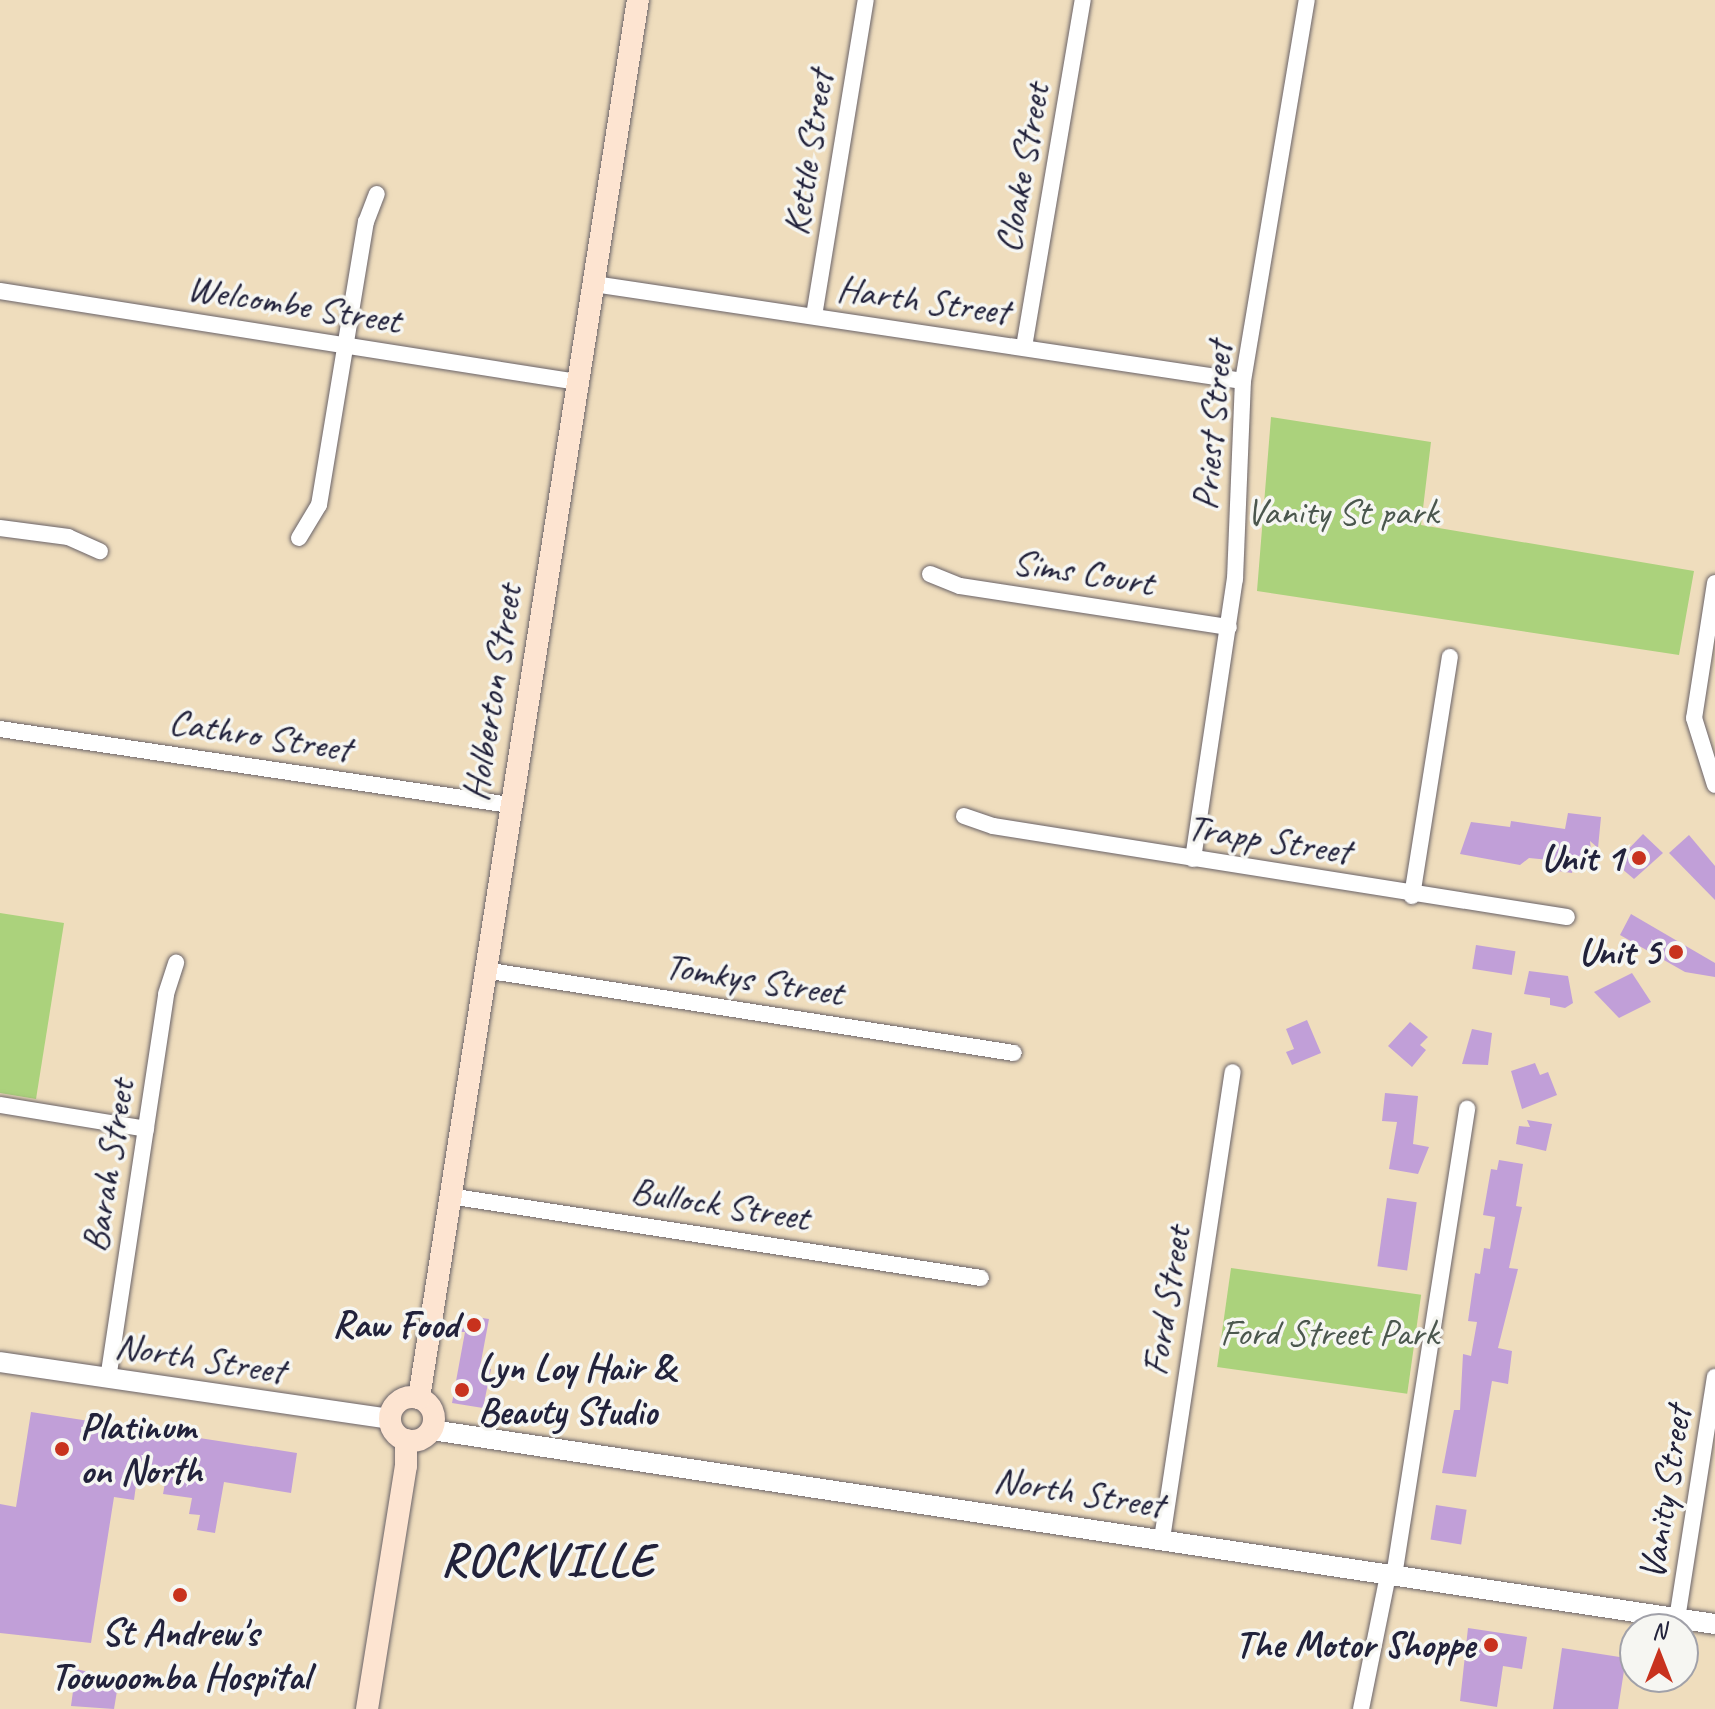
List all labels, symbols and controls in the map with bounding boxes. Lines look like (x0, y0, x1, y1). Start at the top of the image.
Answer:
street label: Kettle Street (773, 68, 843, 238)
street label: Cloake Street (985, 80, 1059, 256)
street label: Welcombe Street (184, 265, 404, 343)
street label: Harth Street (834, 265, 1012, 335)
street label: Priest Street (1182, 340, 1242, 512)
park label: Vanity St park (1246, 489, 1438, 535)
street label: Sims Court (1010, 538, 1156, 606)
street label: Holberton Street (452, 581, 532, 805)
street label: Cathro Street (166, 698, 354, 772)
street label: Trapp Street (1184, 804, 1354, 874)
place label: Unit 1 (1541, 835, 1623, 881)
marker: Unit 1 (1630, 849, 1648, 867)
place label: Unit 5 (1579, 929, 1660, 975)
street label: Tomkys Street (661, 942, 847, 1016)
marker: Unit 5 (1667, 943, 1685, 961)
street label: Barah Street (72, 1076, 144, 1256)
street label: Bullock Street (627, 1167, 813, 1241)
street label: Ford Street (1132, 1223, 1200, 1379)
place label: Raw Food (333, 1302, 458, 1348)
park label: Ford Street Park (1219, 1310, 1439, 1356)
marker: Raw Food (465, 1316, 483, 1334)
street label: North Street (112, 1322, 288, 1394)
place label: Lyn Loy Hair & Beauty Studio (478, 1345, 675, 1434)
marker: Lyn Loy Hair & Beauty Studio (453, 1381, 471, 1399)
street label: Vanity Street (1629, 1403, 1701, 1583)
place label: Platinum on North (80, 1404, 202, 1494)
marker: Platinum on North (51, 1438, 73, 1460)
street label: North Street (991, 1456, 1167, 1528)
district label: ROCKVILLE (441, 1532, 655, 1588)
marker: St Andrew's Toowoomba Hospital (169, 1584, 191, 1606)
place label: St Andrew's Toowoomba Hospital (50, 1610, 310, 1700)
north arrow (1619, 1613, 1699, 1693)
text: N (1652, 1617, 1666, 1645)
place label: The Motor Shoppe (1234, 1622, 1475, 1668)
marker: The Motor Shoppe (1482, 1636, 1500, 1654)

